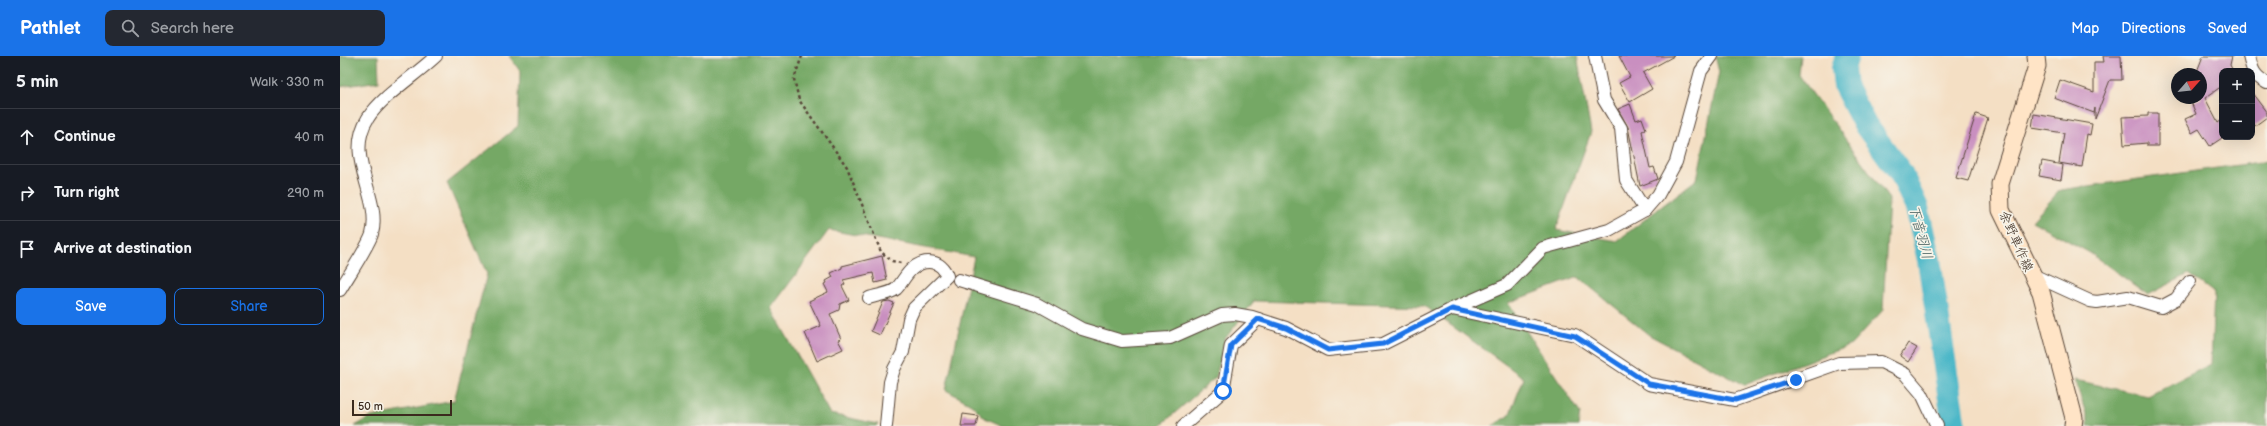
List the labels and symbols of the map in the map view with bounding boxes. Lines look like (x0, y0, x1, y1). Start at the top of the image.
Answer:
north arrow (2171, 68, 2207, 104)
water label: 下音羽川 (1905, 203, 1936, 261)
street label: 余野車作線 (1996, 208, 2037, 275)
route end (1787, 371, 1805, 389)
route start (1214, 382, 1232, 400)
scale bar (352, 398, 452, 417)

